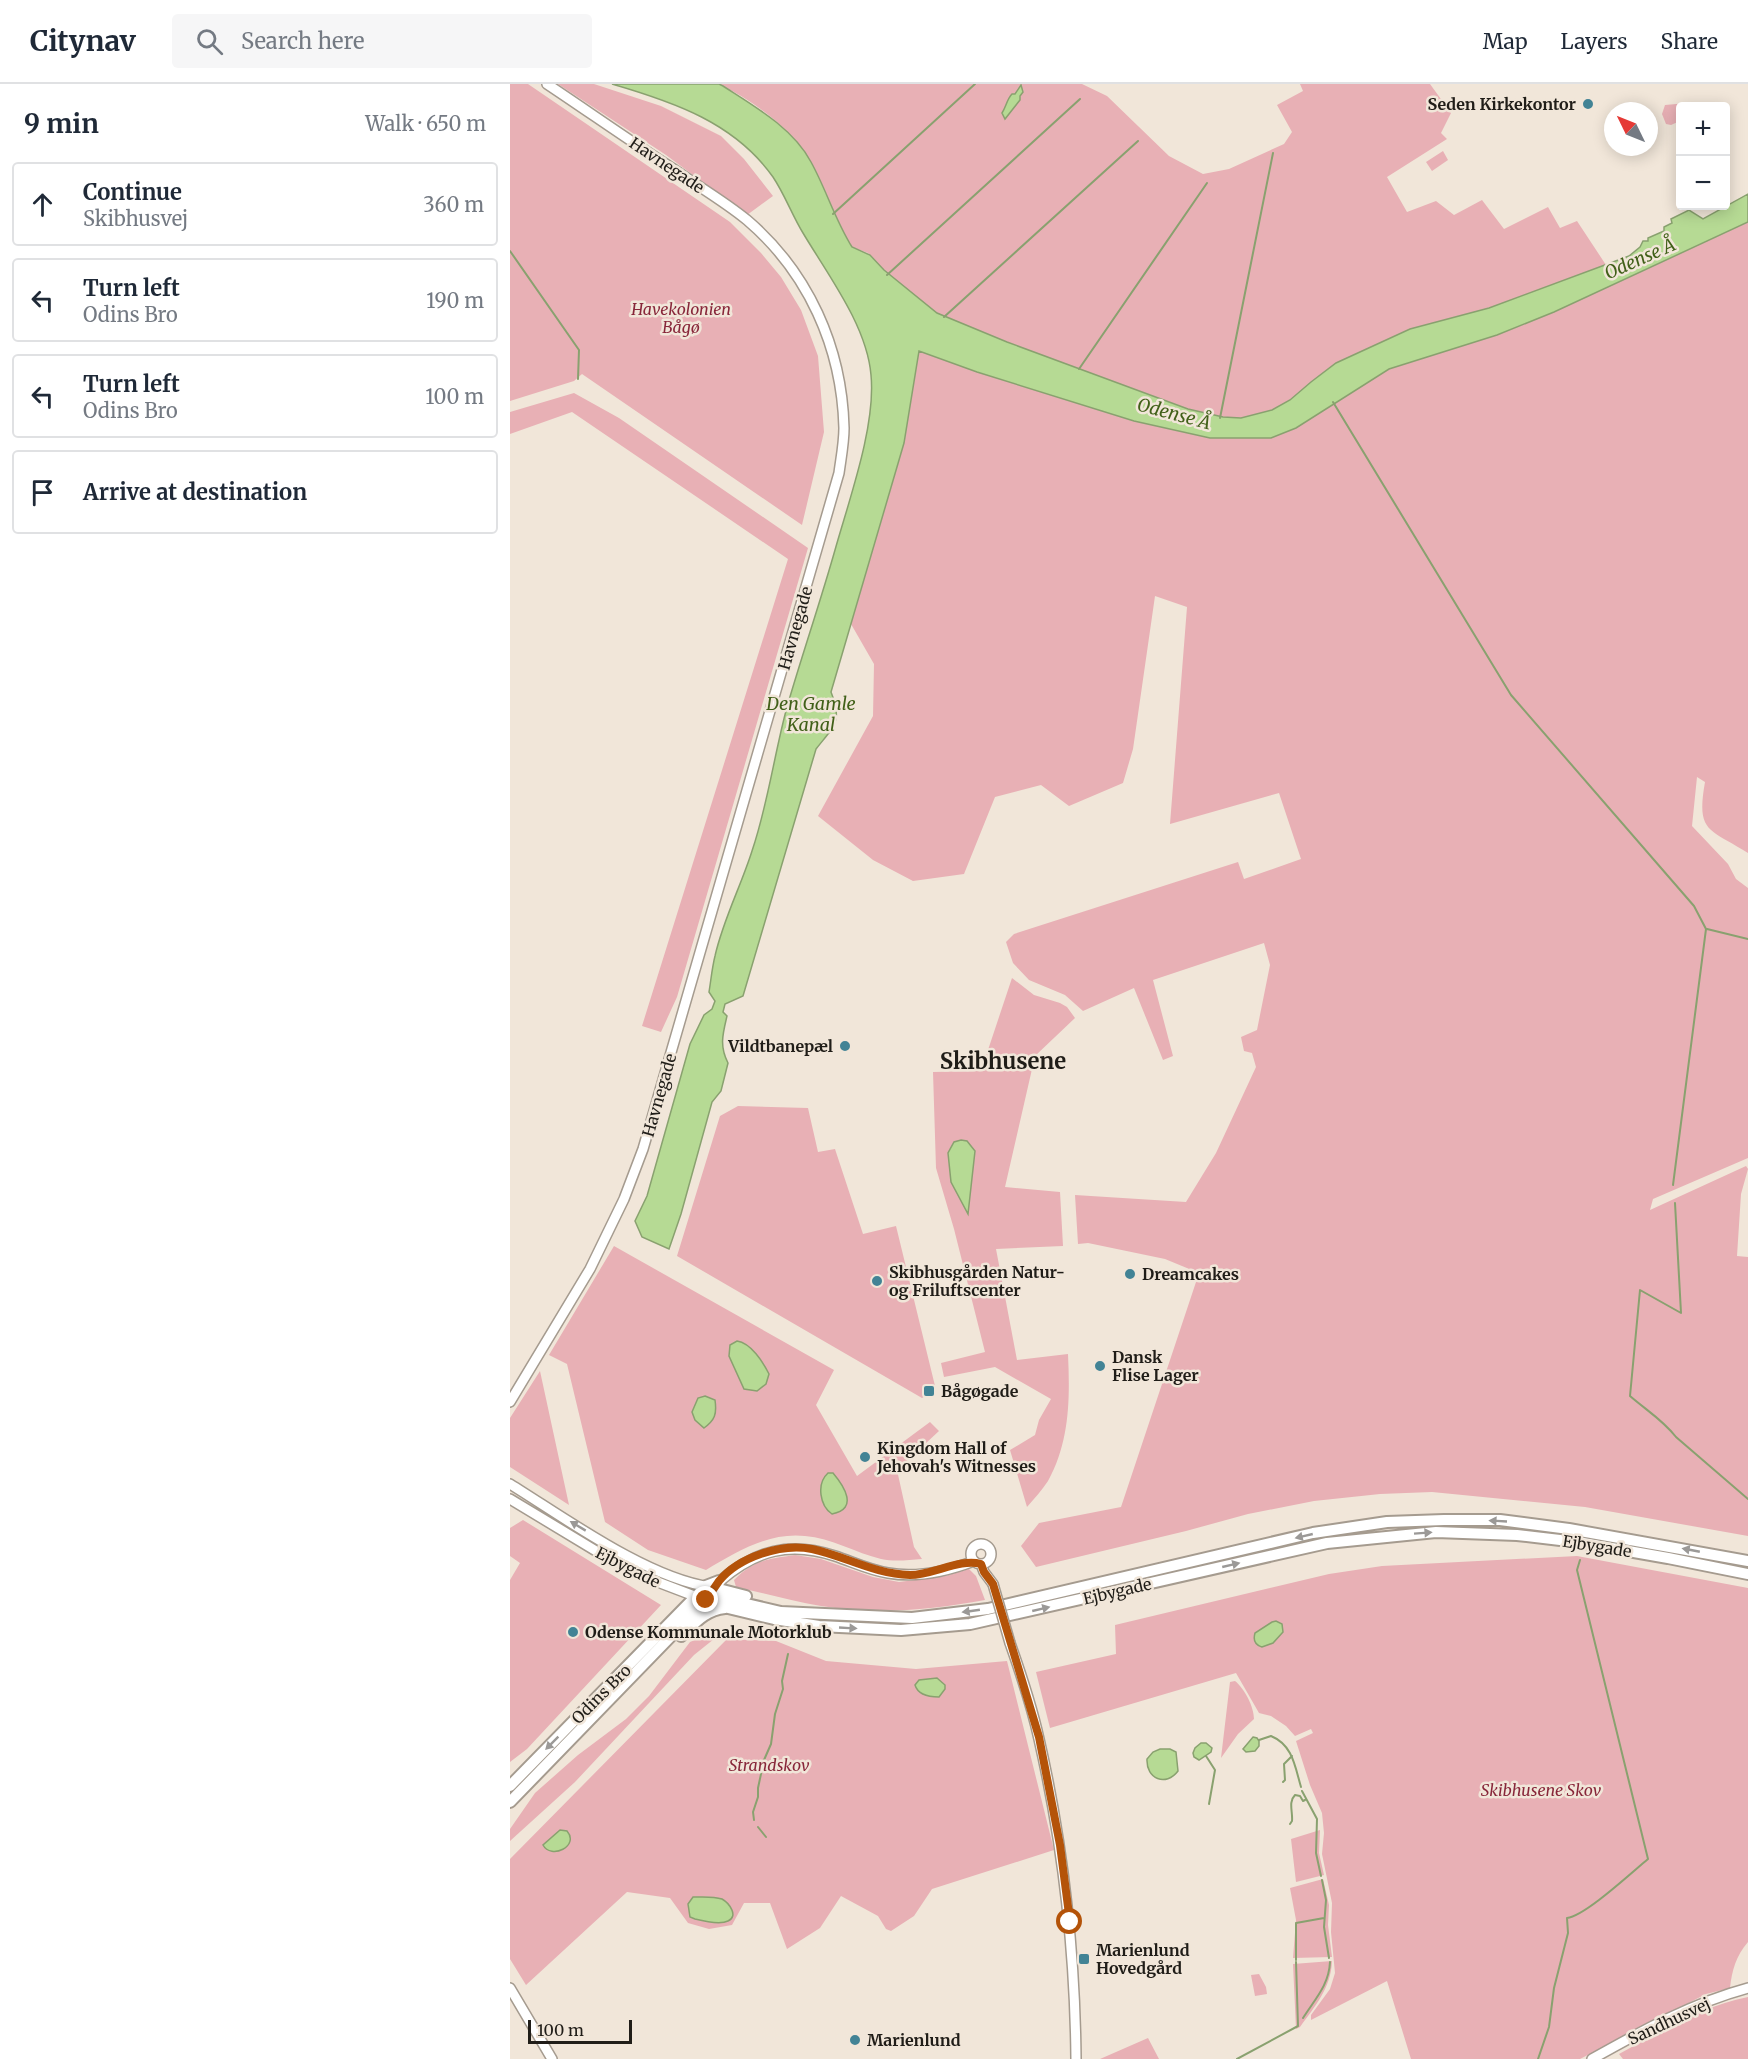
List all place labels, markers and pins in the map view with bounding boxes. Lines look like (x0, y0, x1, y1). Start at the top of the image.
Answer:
place label: Seden Kirkekontor (1428, 94, 1577, 114)
marker: Seden Kirkekontor (1581, 97, 1595, 111)
place label: Vildtbanepæl (727, 1036, 833, 1056)
marker: Vildtbanepæl (838, 1039, 852, 1053)
place label: Skibhusgården Natur- og Friluftscenter (889, 1262, 1065, 1300)
place label: Dreamcakes (1142, 1264, 1239, 1284)
marker: Dreamcakes (1123, 1267, 1137, 1281)
marker: Skibhusgården Natur- og Friluftscenter (870, 1274, 884, 1288)
place label: Dansk Flise Lager (1112, 1347, 1199, 1385)
marker: Dansk Flise Lager (1093, 1359, 1107, 1373)
place label: Bågøgade (941, 1381, 1019, 1401)
marker: Bågøgade (922, 1384, 936, 1398)
place label: Kingdom Hall of Jehovah's Witnesses (876, 1438, 1036, 1476)
marker: Kingdom Hall of Jehovah's Witnesses (858, 1450, 872, 1464)
place label: Odense Kommunale Motorklub (585, 1622, 832, 1642)
marker: Odense Kommunale Motorklub (566, 1625, 580, 1639)
place label: Marienlund Hovedgård (1096, 1940, 1190, 1978)
marker: Marienlund Hovedgård (1077, 1952, 1091, 1966)
place label: Marienlund (867, 2030, 961, 2050)
marker: Marienlund (848, 2033, 862, 2047)

